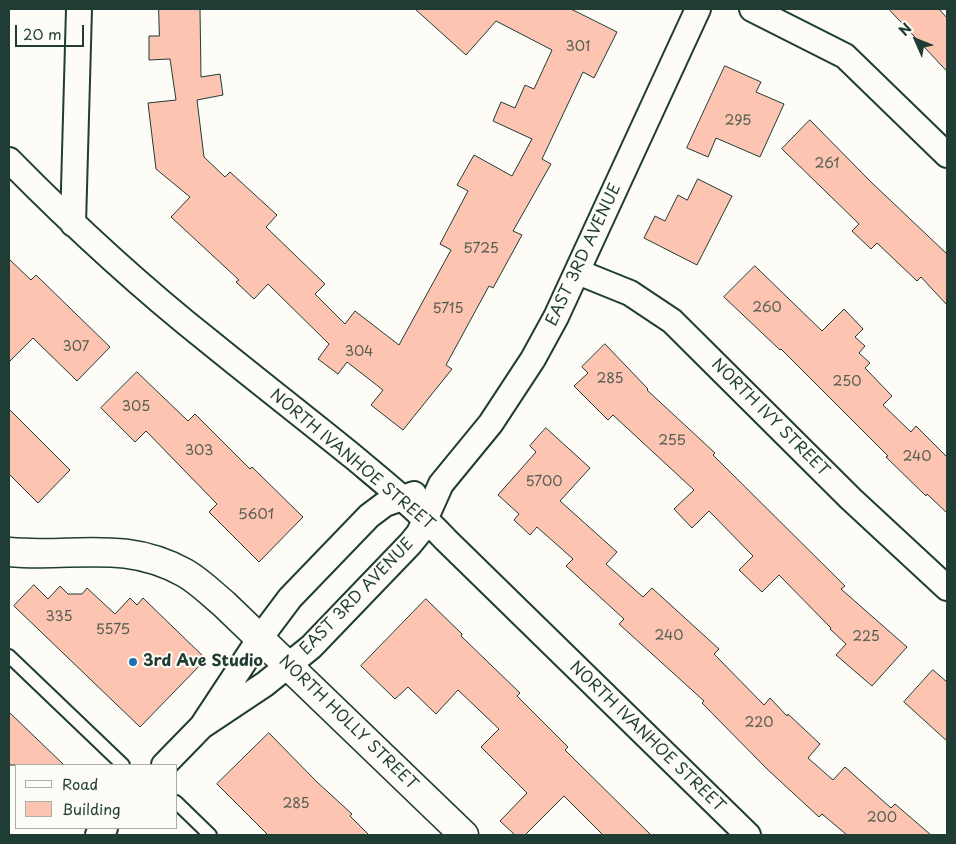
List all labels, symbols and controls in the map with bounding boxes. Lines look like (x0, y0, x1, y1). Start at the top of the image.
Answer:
scale bar (18, 15, 86, 47)
north arrow (891, 15, 941, 65)
text: N (893, 18, 916, 41)
text: 20 m (23, 22, 62, 45)
house number: 301 (566, 39, 590, 55)
house number: 295 (725, 113, 751, 129)
house number: 261 (814, 156, 840, 172)
street label: EAST 3RD AVENUE (543, 181, 625, 329)
house number: 5725 (463, 241, 499, 257)
house number: 260 (752, 300, 782, 316)
house number: 5715 (433, 301, 463, 317)
house number: 307 (63, 339, 89, 355)
house number: 304 (345, 344, 373, 360)
street label: NORTH IVY STREET (707, 355, 833, 481)
house number: 285 (596, 371, 624, 387)
house number: 250 (833, 374, 861, 390)
street label: NORTH IVANHOE STREET (266, 386, 438, 534)
house number: 305 (122, 399, 150, 415)
house number: 255 (658, 433, 686, 449)
house number: 303 (185, 443, 213, 459)
house number: 240 (902, 449, 932, 465)
house number: 5700 (525, 474, 563, 490)
house number: 5601 (238, 507, 274, 523)
street label: EAST 3RD AVENUE (296, 535, 418, 659)
house number: 335 (45, 609, 73, 625)
house number: 5575 (96, 622, 130, 638)
house number: 240 (654, 628, 684, 644)
house number: 225 (852, 629, 880, 645)
place label: 3rd Ave Studio (143, 652, 263, 672)
street label: NORTH HOLLY STREET (275, 652, 421, 794)
marker: 3rd Ave Studio (127, 656, 139, 668)
street label: NORTH IVANHOE STREET (565, 658, 729, 816)
house number: 220 (745, 715, 773, 731)
legend (15, 764, 178, 829)
text: Road (62, 772, 98, 795)
house number: 285 (282, 796, 310, 812)
text: Building (62, 797, 121, 820)
house number: 200 (867, 810, 897, 826)

